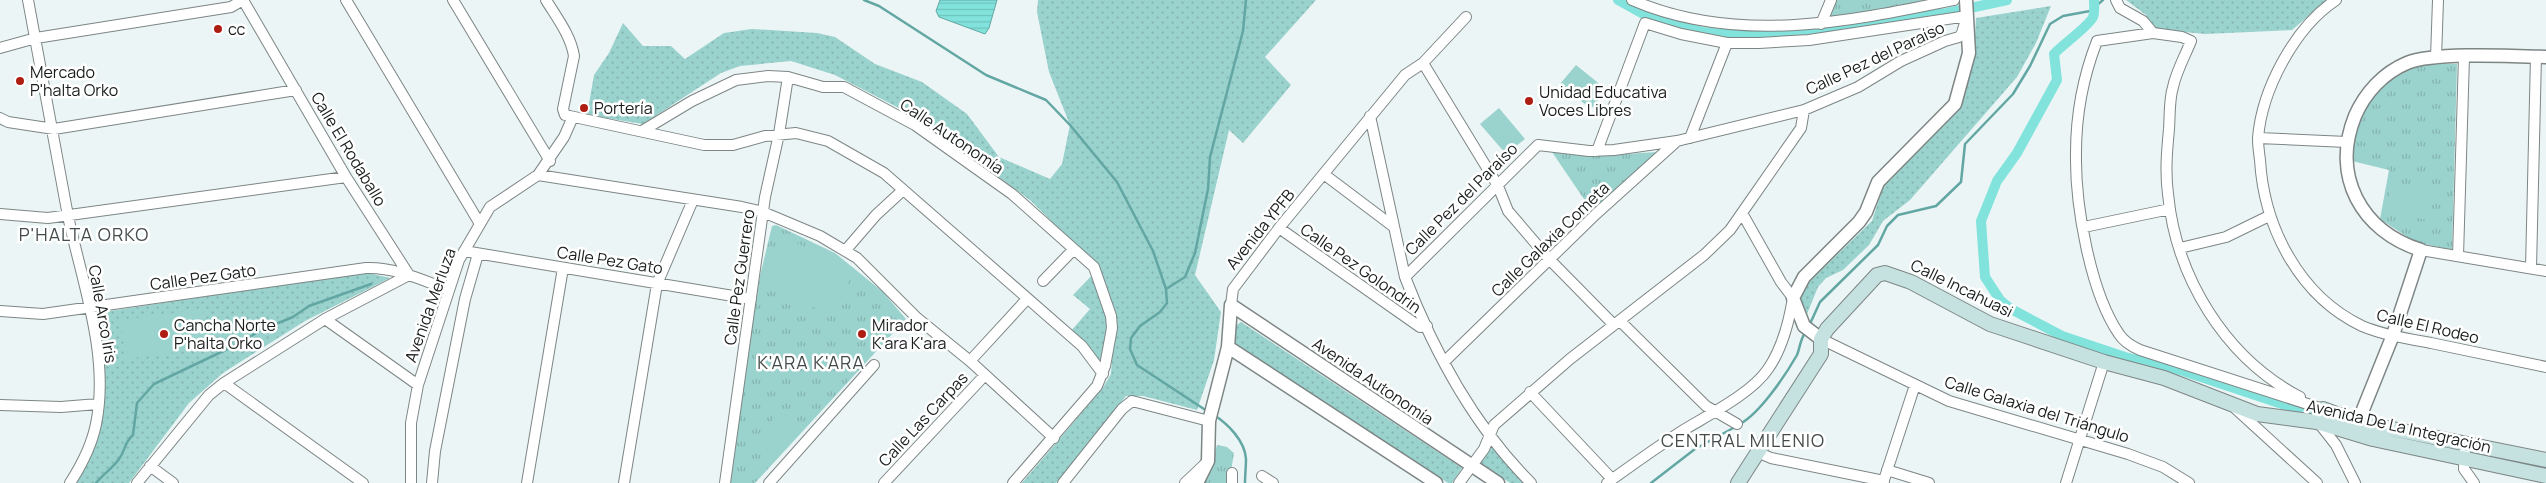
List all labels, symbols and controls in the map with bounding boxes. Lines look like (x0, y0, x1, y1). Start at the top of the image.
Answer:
street label: Calle Pez del Paraíso (1802, 16, 1948, 100)
place label: cc (228, 18, 246, 40)
marker: cc (212, 23, 224, 35)
place label: Mercado P'halta Orko (30, 61, 118, 101)
marker: Mercado P'halta Orko (14, 75, 26, 87)
place label: Unidad Educativa Voces Libres (1539, 81, 1667, 121)
street label: Calle El Rodaballo (306, 88, 392, 210)
street label: Calle Autonomía (896, 93, 1008, 179)
marker: Unidad Educativa Voces Libres (1523, 95, 1535, 107)
place label: Portería (594, 97, 653, 119)
marker: Portería (578, 102, 590, 114)
street label: Calle Pez del Paraíso (1400, 138, 1522, 260)
street label: Calle Galaxia Cometa (1486, 177, 1614, 301)
street label: Avenida YPFB (1221, 184, 1299, 274)
street label: Calle Pez Guerrero (719, 208, 759, 346)
street label: Calle Pez Golondrin (1296, 218, 1426, 318)
district label: P'HALTA ORKO (19, 222, 149, 246)
street label: Calle Pez Gato (556, 241, 664, 279)
street label: Avenida Merluza (399, 245, 461, 365)
street label: Calle Incahuasi (1907, 254, 2017, 322)
street label: Calle Pez Gato (149, 259, 257, 295)
street label: Calle Arco Iris (84, 263, 122, 365)
street label: Calle El Rodeo (2375, 304, 2481, 348)
place label: Cancha Norte P'halta Orko (174, 314, 276, 354)
place label: Mirador K'ara K'ara (872, 314, 947, 354)
marker: Cancha Norte P'halta Orko (158, 328, 170, 340)
marker: Mirador K'ara K'ara (856, 328, 868, 340)
street label: Avenida Autonomía (1308, 332, 1438, 430)
district label: K'ARA K'ARA (757, 350, 865, 374)
street label: Calle Las Carpas (873, 367, 973, 471)
street label: Calle Galaxia del Triángulo (1942, 370, 2132, 448)
street label: Avenida De La Integración (2305, 394, 2493, 458)
district label: CENTRAL MILENIO (1661, 428, 1825, 452)

